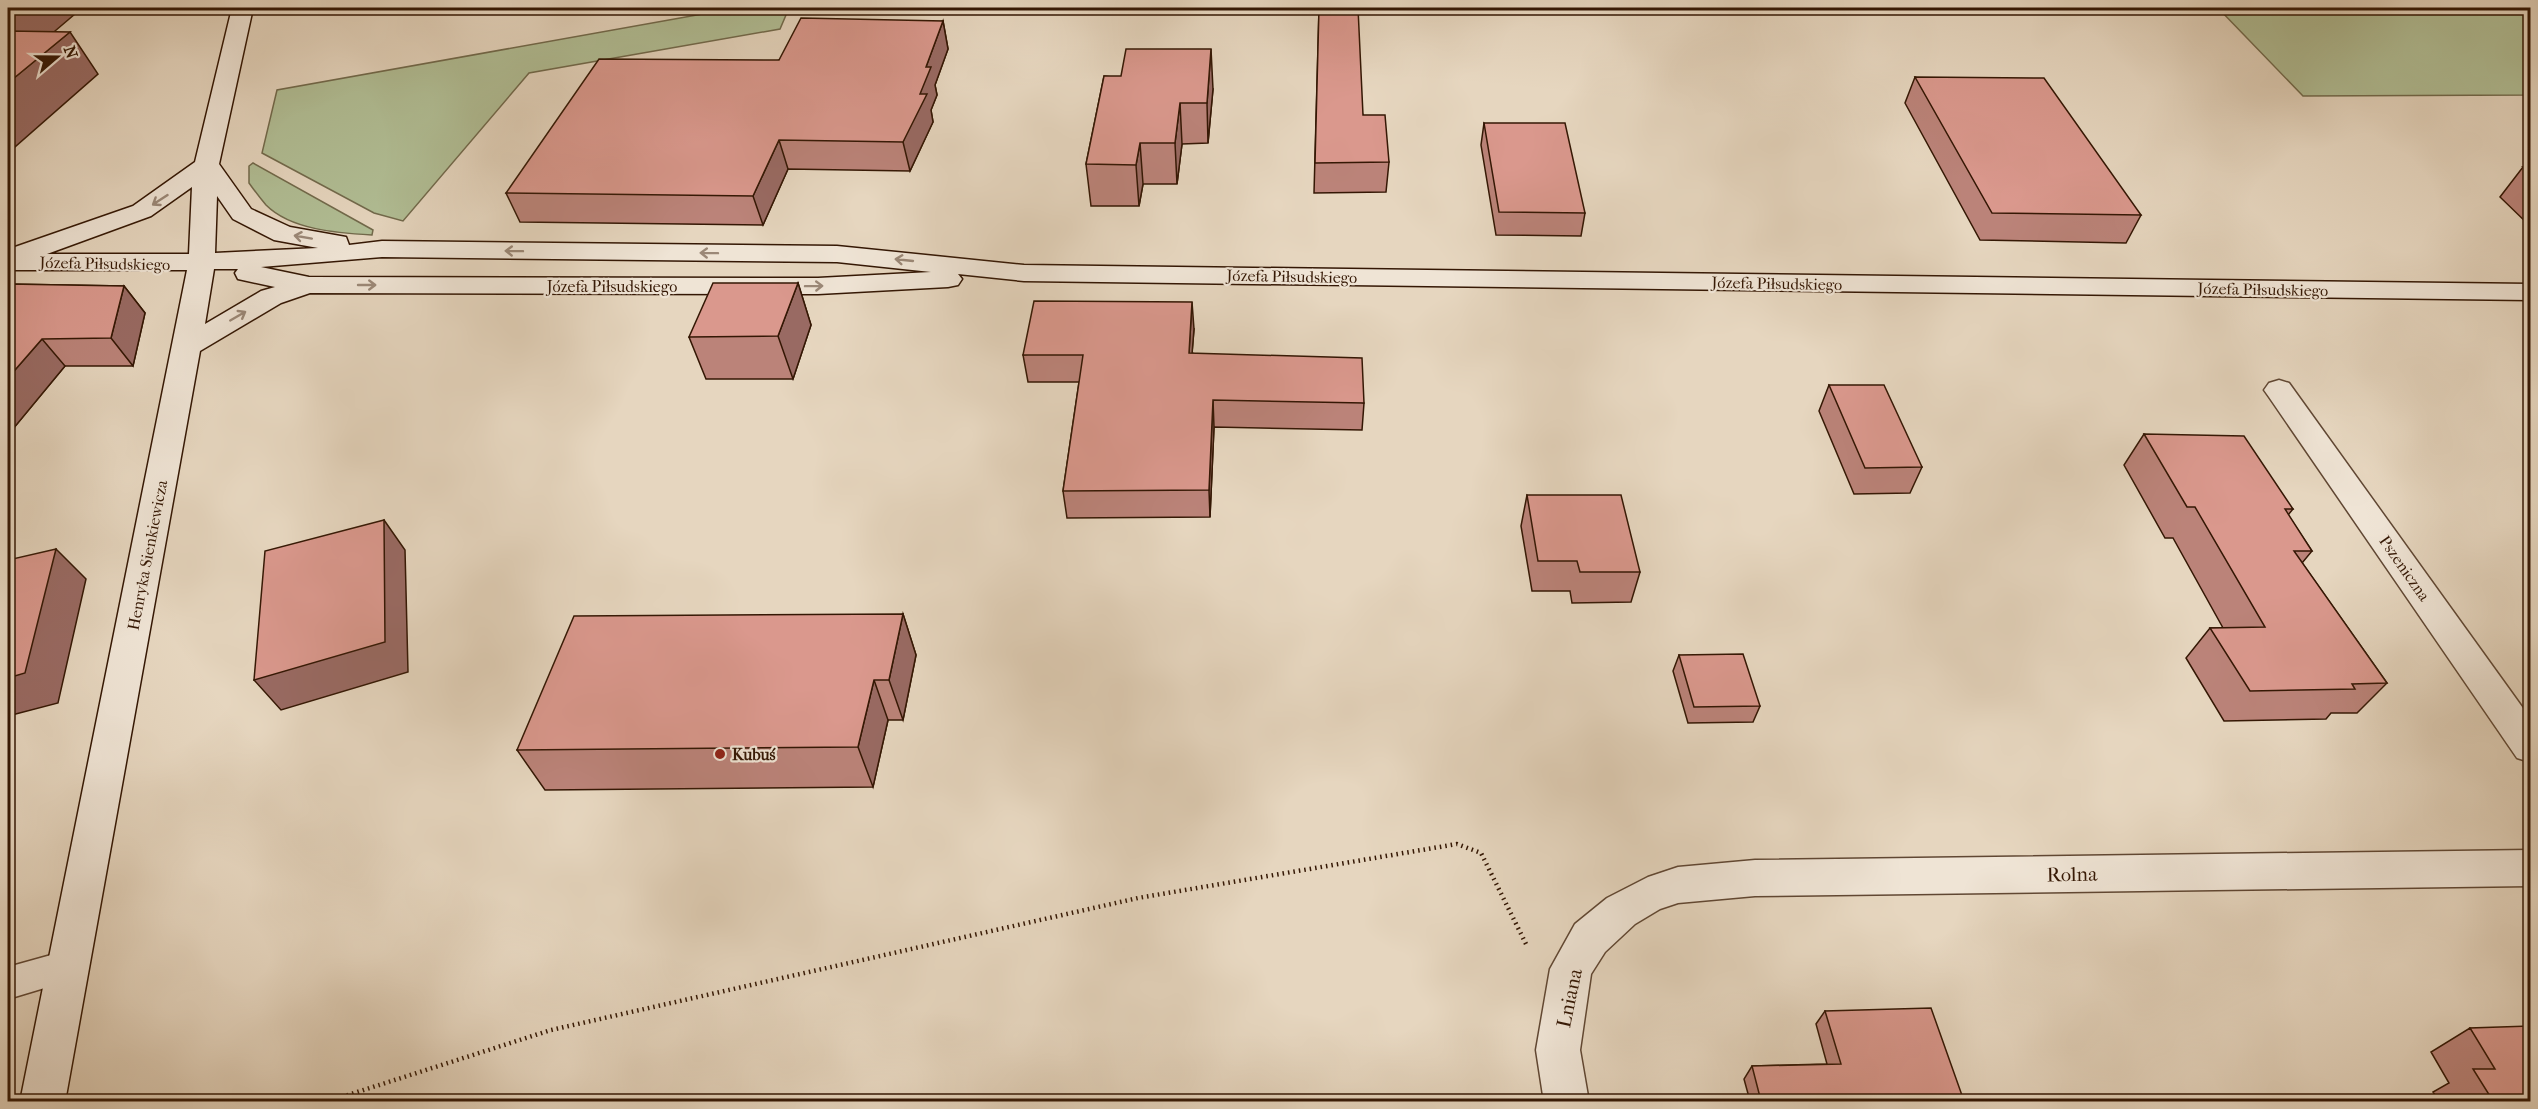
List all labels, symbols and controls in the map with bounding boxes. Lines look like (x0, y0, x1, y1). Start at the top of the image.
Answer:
north arrow (27, 27, 87, 87)
text: N (60, 43, 82, 62)
one-way arrow (152, 194, 169, 206)
one-way arrow (294, 231, 313, 242)
one-way arrow (504, 245, 524, 257)
one-way arrow (699, 247, 719, 259)
street label: Józefa Piłsudskiego (38, 253, 170, 274)
one-way arrow (894, 254, 914, 265)
street label: Józefa Piłsudskiego (1225, 266, 1357, 287)
street label: Józefa Piłsudskiego (1710, 273, 1842, 294)
street label: Józefa Piłsudskiego (545, 277, 677, 296)
one-way arrow (357, 279, 377, 291)
street label: Józefa Piłsudskiego (2196, 279, 2328, 300)
one-way arrow (804, 280, 824, 292)
one-way arrow (228, 310, 246, 321)
street label: Henryka Sienkiewicza (124, 478, 171, 632)
street label: Pszeniczna (2375, 532, 2434, 605)
place label: Kubuś (732, 745, 777, 764)
marker: Kubuś (713, 747, 727, 761)
street label: Rolna (2046, 863, 2098, 886)
street label: Lniana (1552, 966, 1587, 1030)

